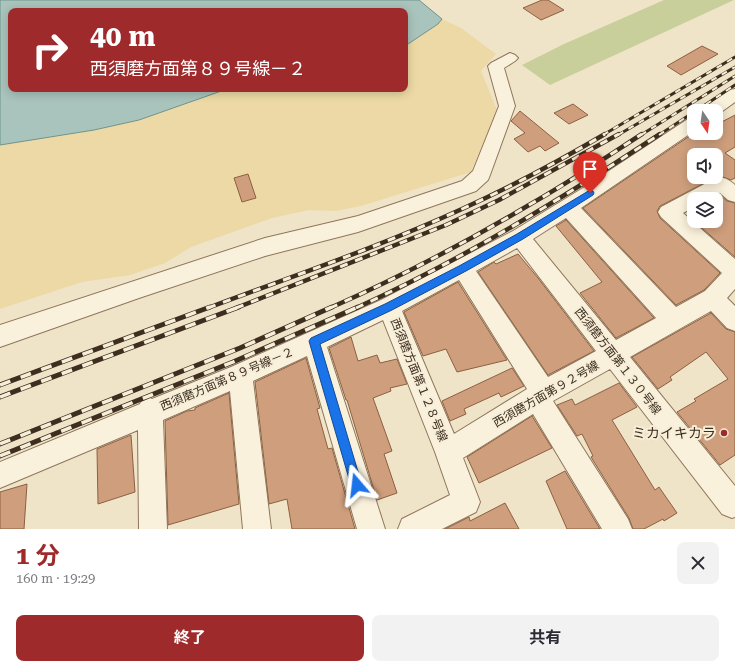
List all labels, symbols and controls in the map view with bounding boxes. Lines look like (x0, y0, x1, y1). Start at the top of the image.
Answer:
text: 40 m (90, 20, 155, 53)
icon: right (24, 24, 76, 76)
text: 西須磨方面第８９号線－２ (90, 58, 306, 79)
north arrow (687, 104, 723, 140)
map controls (687, 104, 723, 228)
button: sound (687, 148, 723, 184)
pin (573, 152, 607, 193)
icon: arrive (579, 158, 601, 180)
button: layers (687, 192, 723, 228)
street label: 西須磨方面第１３０号線 (572, 305, 664, 417)
street label: 西須磨方面第１２８号線 (388, 316, 450, 444)
street label: 西須磨方面第８９号線－２ (158, 344, 296, 414)
street label: 西須磨方面第９２号線 (491, 358, 601, 430)
place label: ミカイキカラ (632, 425, 716, 441)
marker: ミカイキカラ (719, 428, 729, 438)
position arrow (336, 464, 378, 506)
text: 1 分 (16, 542, 60, 570)
button: close (677, 542, 719, 584)
text: 160 m · 19:29 (16, 571, 95, 586)
button: 終了 (16, 615, 364, 661)
button: 共有 (372, 615, 719, 661)

